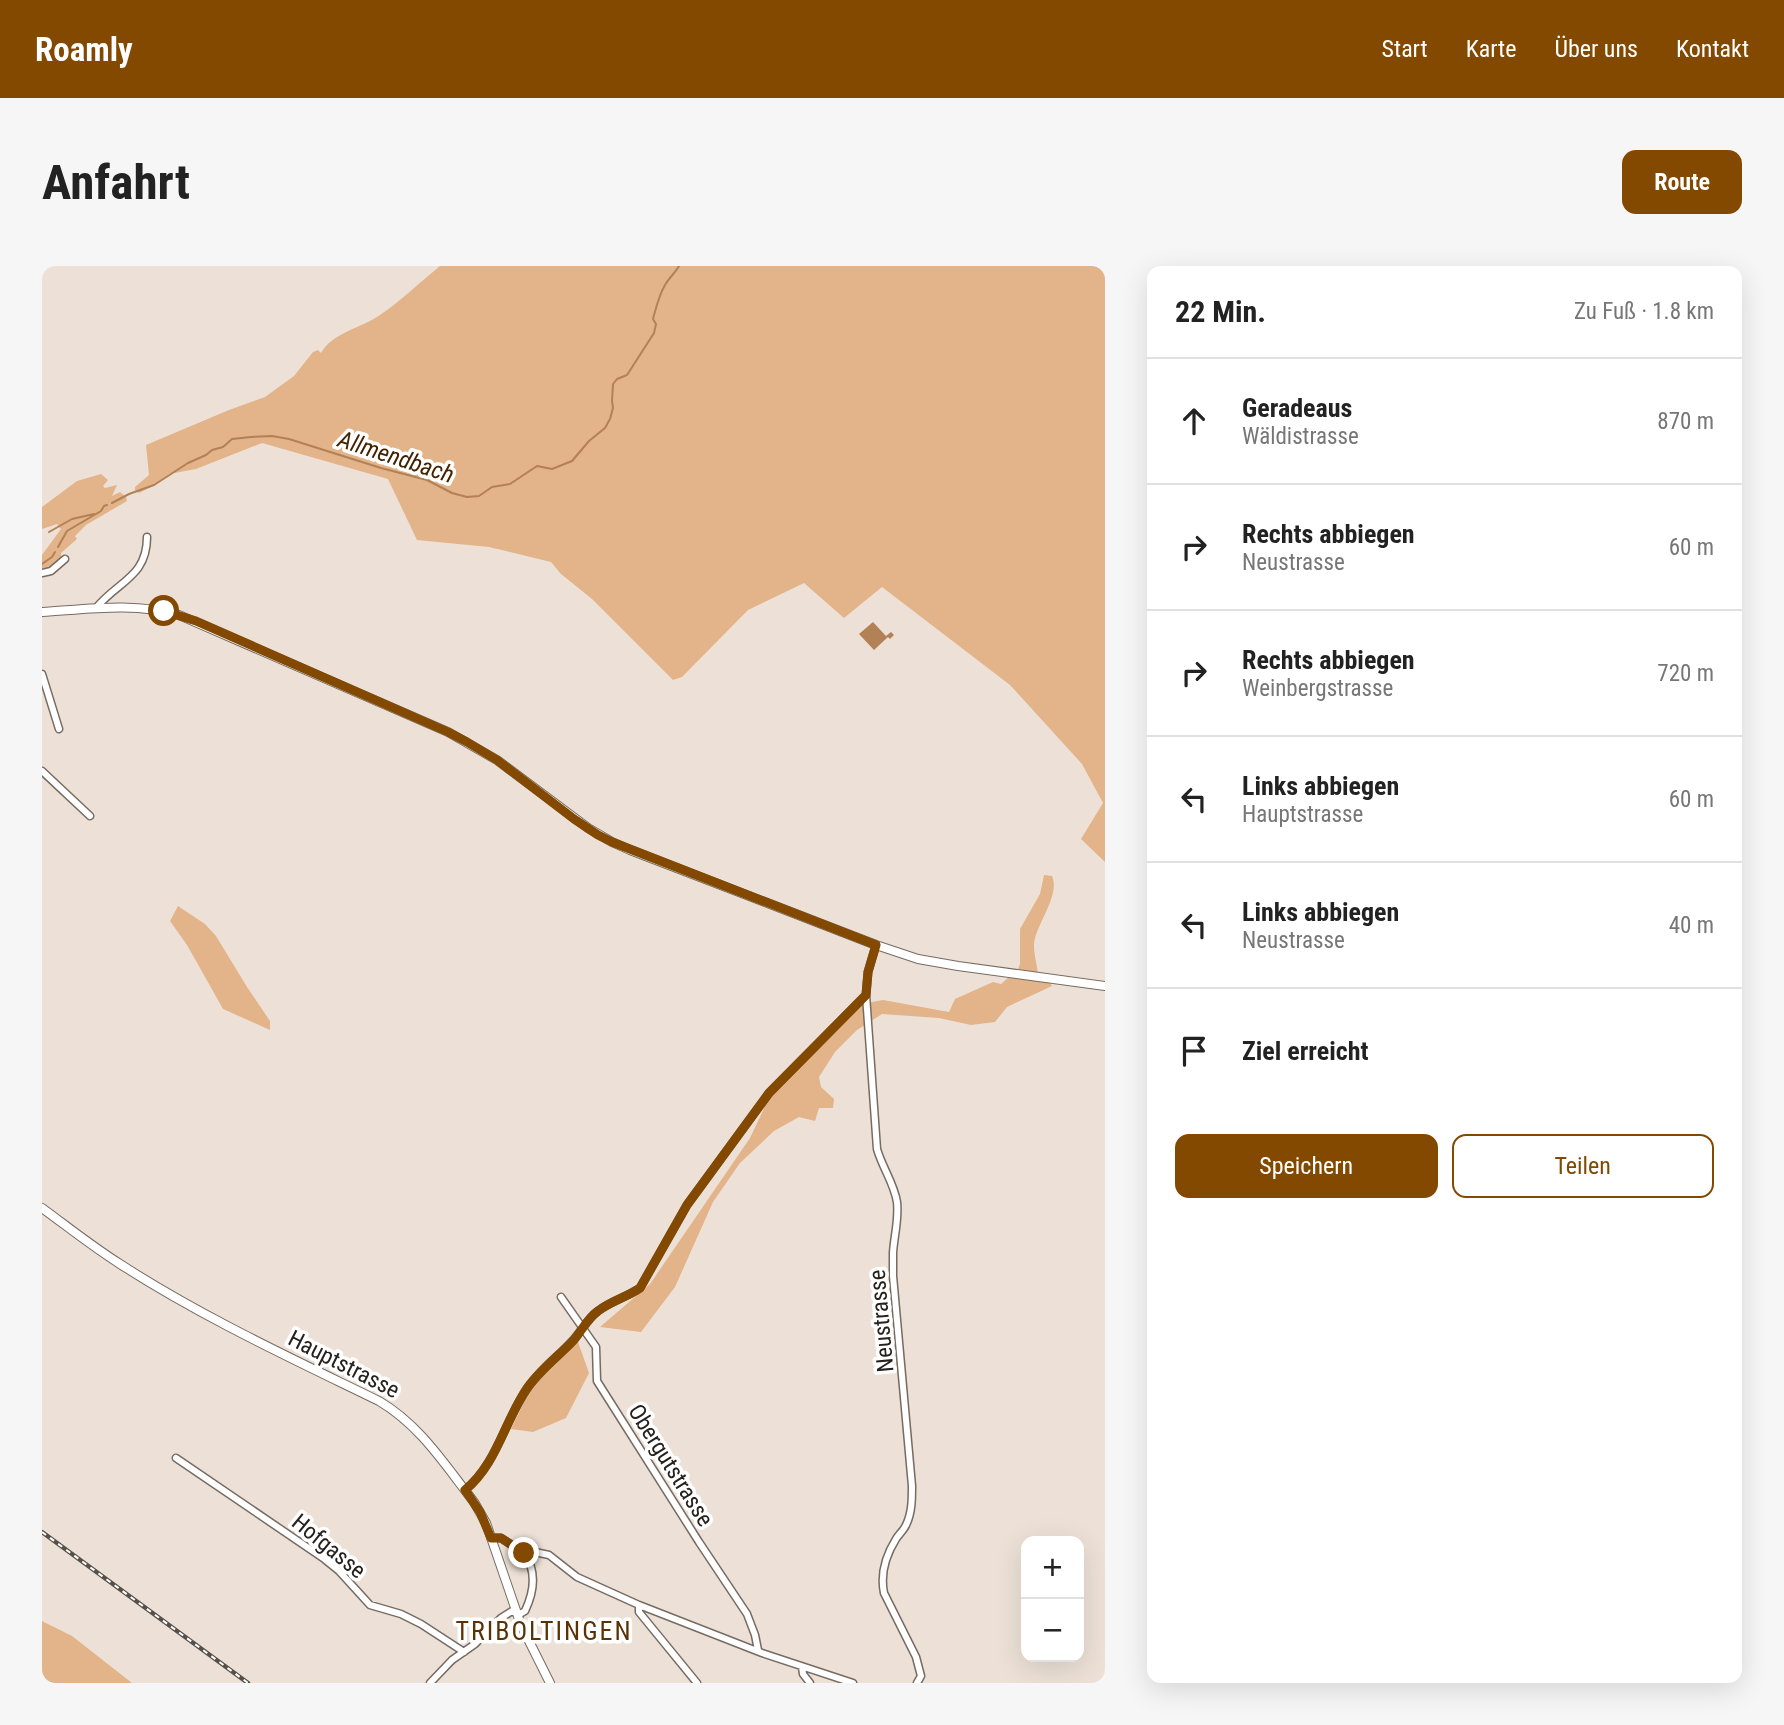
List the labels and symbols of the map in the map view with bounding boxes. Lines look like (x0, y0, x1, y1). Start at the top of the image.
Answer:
water label: Allmendbach (334, 425, 457, 489)
route start (148, 595, 179, 626)
street label: Neustrasse (864, 1269, 899, 1373)
street label: Hauptstrasse (284, 1325, 404, 1404)
street label: Obergutstrasse (622, 1399, 719, 1531)
street label: Hofgasse (286, 1509, 371, 1584)
route end (508, 1537, 539, 1568)
district label: TRIBOLTINGEN (455, 1616, 633, 1646)

